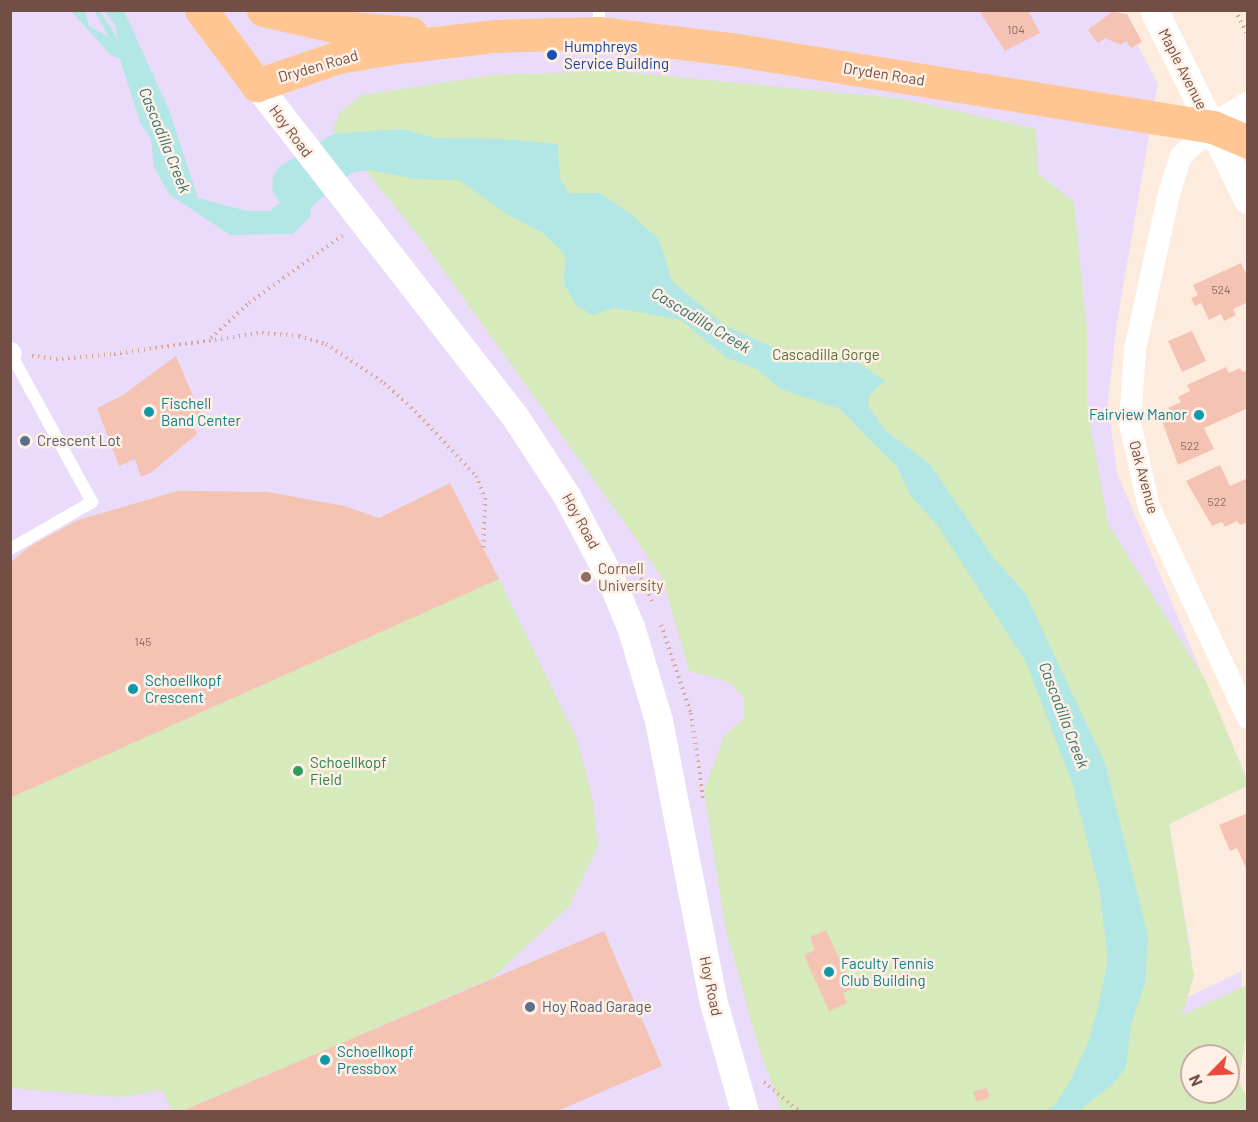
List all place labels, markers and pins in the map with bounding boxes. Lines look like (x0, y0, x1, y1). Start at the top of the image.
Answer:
place label: Humphreys Service Building (564, 37, 669, 72)
marker: Humphreys Service Building (545, 48, 559, 62)
place label: Fischell Band Center (161, 394, 241, 429)
marker: Fischell Band Center (142, 405, 156, 419)
place label: Fairview Manor (1089, 406, 1187, 424)
marker: Fairview Manor (1192, 408, 1206, 422)
place label: Crescent Lot (37, 432, 121, 450)
marker: Crescent Lot (18, 434, 32, 448)
place label: Cornell University (598, 559, 663, 594)
marker: Cornell University (579, 570, 593, 584)
place label: Schoellkopf Crescent (145, 671, 222, 706)
marker: Schoellkopf Crescent (126, 682, 140, 696)
place label: Schoellkopf Field (310, 753, 387, 788)
marker: Schoellkopf Field (291, 764, 305, 778)
place label: Faculty Tennis Club Building (841, 954, 934, 989)
marker: Faculty Tennis Club Building (822, 965, 836, 979)
place label: Hoy Road Garage (542, 998, 652, 1016)
marker: Hoy Road Garage (523, 1000, 537, 1014)
place label: Schoellkopf Pressbox (337, 1042, 414, 1077)
marker: Schoellkopf Pressbox (318, 1053, 332, 1067)

